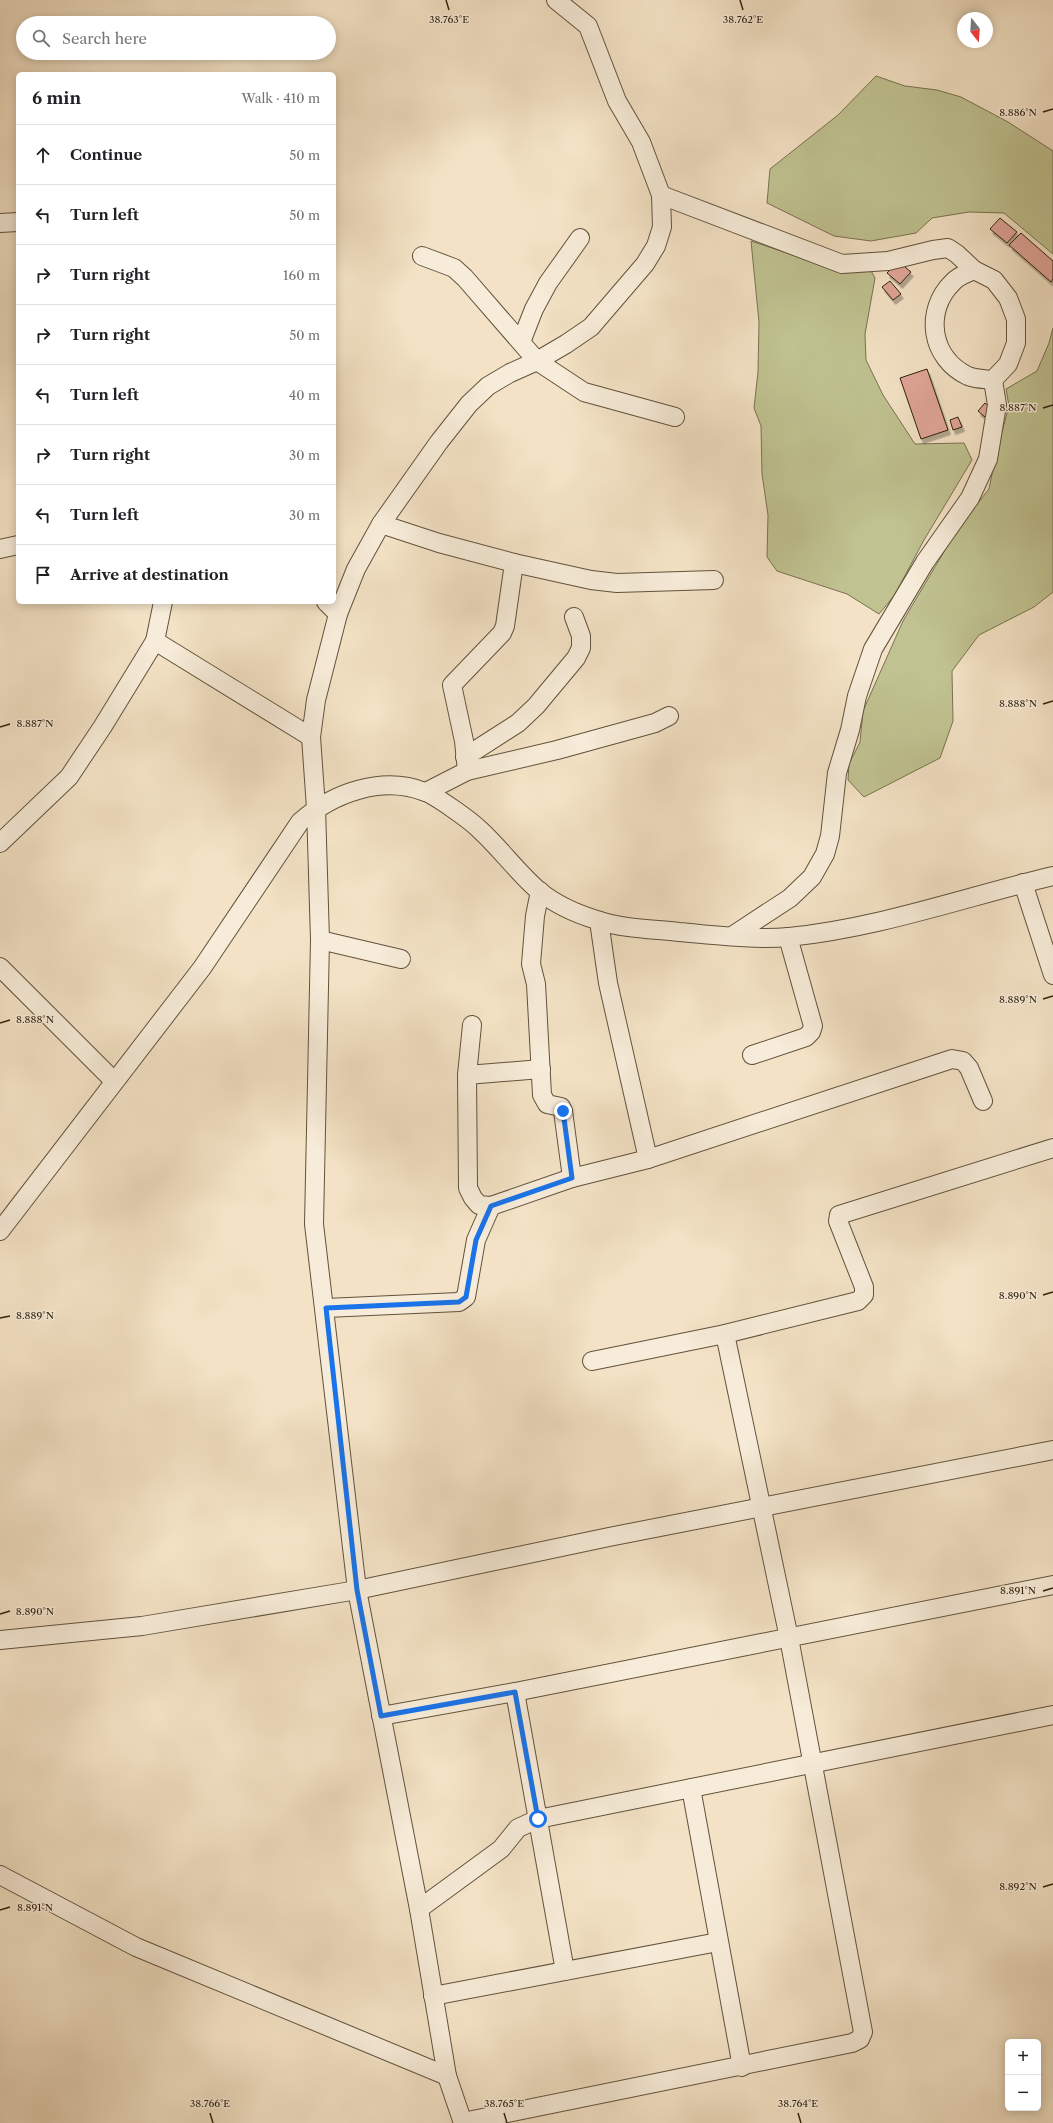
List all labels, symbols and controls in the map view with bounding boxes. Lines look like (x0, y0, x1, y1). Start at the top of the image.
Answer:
north arrow (957, 12, 993, 48)
text: 38.763°E (429, 13, 469, 26)
text: 38.762°E (723, 13, 763, 26)
search box (16, 16, 336, 60)
icon: search (30, 27, 52, 49)
text: Search here (62, 29, 147, 48)
text: 6 min (32, 88, 81, 108)
text: Walk · 410 m (242, 90, 320, 106)
text: 8.886°N (999, 106, 1037, 119)
icon: ahead (32, 144, 54, 166)
text: Continue (70, 145, 142, 164)
text: 50 m (289, 147, 320, 163)
icon: left (32, 204, 54, 226)
text: Turn left (70, 205, 139, 224)
text: 50 m (289, 207, 320, 223)
icon: right (32, 264, 54, 286)
text: Turn right (70, 265, 150, 284)
text: 160 m (283, 267, 320, 283)
icon: right (32, 324, 54, 346)
text: Turn right (70, 325, 150, 344)
text: 50 m (289, 327, 320, 343)
icon: left (32, 384, 54, 406)
text: Turn left (70, 385, 139, 404)
text: 40 m (289, 387, 320, 403)
text: 8.887°N (1000, 401, 1036, 414)
icon: right (32, 444, 54, 466)
text: Turn right (70, 445, 150, 464)
text: 30 m (289, 447, 320, 463)
icon: left (32, 504, 54, 526)
text: Turn left (70, 505, 139, 524)
text: 30 m (289, 507, 320, 523)
icon: arrive (32, 564, 54, 586)
text: Arrive at destination (70, 565, 229, 584)
text: 8.888°N (999, 697, 1037, 710)
text: 8.887°N (17, 717, 53, 730)
text: 8.889°N (999, 993, 1037, 1006)
text: 8.888°N (16, 1013, 54, 1026)
route end (554, 1102, 572, 1120)
text: 8.890°N (999, 1289, 1037, 1302)
text: 8.889°N (16, 1309, 54, 1322)
text: 8.891°N (1000, 1584, 1036, 1597)
text: 8.890°N (16, 1605, 54, 1618)
route start (529, 1810, 547, 1828)
text: 8.892°N (999, 1880, 1037, 1893)
text: 8.891°N (17, 1901, 53, 1914)
map controls (1005, 2039, 1041, 2111)
button: + (1005, 2039, 1041, 2075)
button: − (1005, 2075, 1041, 2111)
text: 38.766°E (190, 2097, 230, 2110)
text: 38.765°E (484, 2097, 524, 2110)
text: 38.764°E (778, 2097, 818, 2110)

